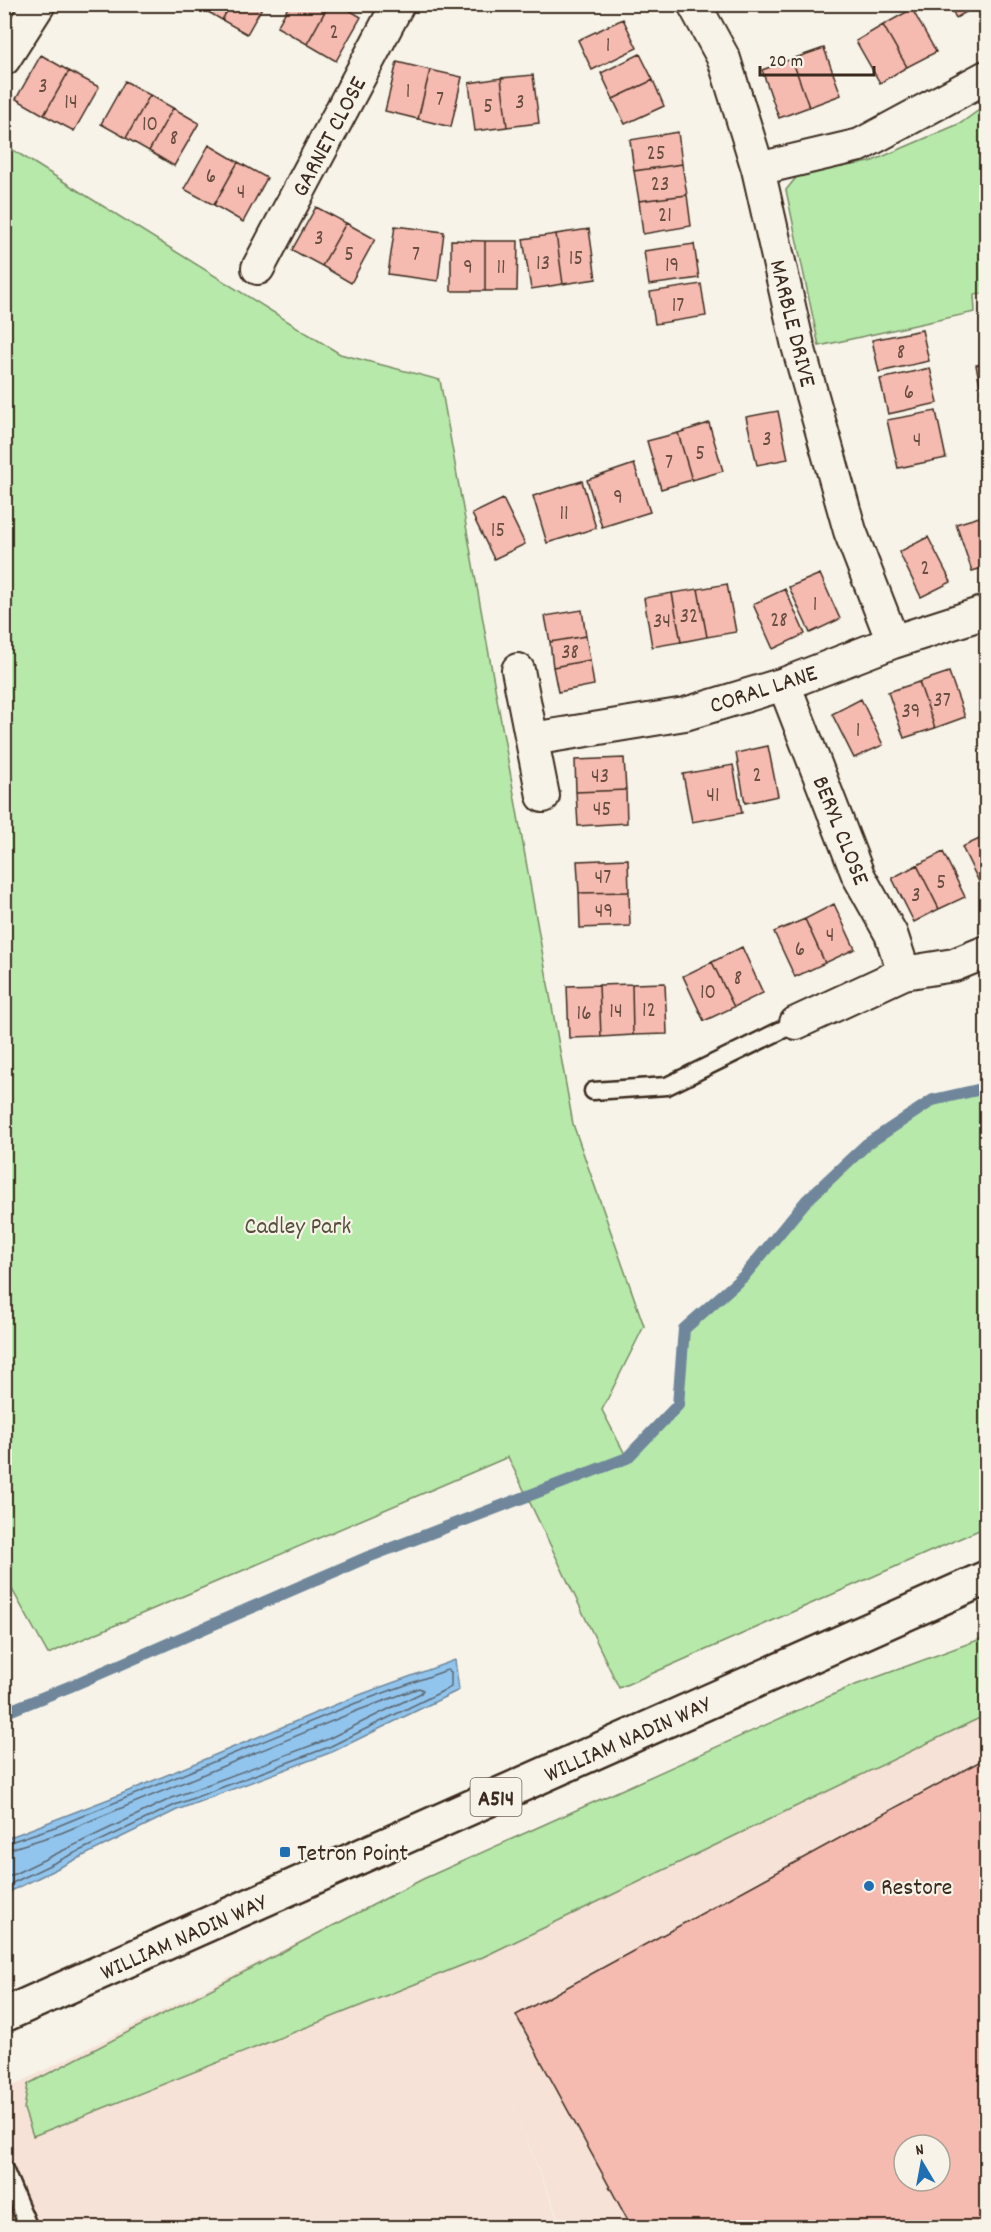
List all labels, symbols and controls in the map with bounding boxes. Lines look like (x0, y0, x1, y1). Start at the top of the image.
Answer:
house number: 2 (329, 19, 339, 49)
house number: 1 (606, 32, 610, 62)
scale bar (760, 39, 874, 77)
text: 20 m (769, 50, 803, 75)
street label: GARNET CLOSE (285, 71, 377, 204)
house number: 3 (38, 73, 48, 103)
house number: 1 (406, 78, 410, 108)
house number: 7 (436, 86, 444, 116)
house number: 14 (64, 89, 78, 119)
house number: 3 (515, 89, 525, 119)
house number: 5 (483, 93, 493, 123)
house number: 10 (142, 111, 158, 141)
house number: 8 (170, 125, 178, 155)
house number: 25 (647, 140, 665, 170)
house number: 6 (206, 163, 216, 193)
house number: 23 (651, 171, 669, 201)
house number: 4 (237, 179, 245, 209)
house number: 21 (658, 202, 672, 232)
house number: 3 (314, 225, 324, 255)
house number: 5 (344, 241, 354, 271)
house number: 7 (412, 241, 420, 271)
house number: 15 (569, 245, 583, 275)
house number: 13 (536, 250, 550, 280)
house number: 19 (665, 252, 679, 282)
house number: 9 (463, 254, 473, 284)
house number: 11 (496, 254, 506, 284)
street label: MARBLE DRIVE (759, 256, 823, 391)
house number: 17 (672, 292, 684, 322)
house number: 8 (897, 339, 905, 369)
house number: 6 (904, 379, 914, 409)
house number: 3 (762, 426, 772, 456)
house number: 4 (913, 427, 921, 457)
house number: 5 (695, 440, 705, 470)
house number: 7 (665, 449, 673, 479)
house number: 9 (613, 484, 623, 514)
house number: 11 (559, 500, 569, 530)
house number: 15 (491, 517, 505, 547)
house number: 2 (920, 555, 930, 585)
house number: 1 (813, 591, 817, 621)
house number: 32 (680, 603, 698, 633)
house number: 28 (770, 607, 788, 637)
house number: 34 (653, 608, 671, 638)
house number: 38 (561, 639, 579, 669)
street label: CORAL LANE (706, 657, 822, 724)
house number: 37 (933, 687, 951, 717)
house number: 39 (902, 698, 920, 728)
house number: 1 (856, 717, 860, 747)
house number: 2 (752, 762, 762, 792)
house number: 43 (591, 763, 609, 793)
street label: BERYL CLOSE (802, 771, 877, 891)
house number: 41 (706, 782, 720, 812)
house number: 45 (593, 796, 611, 826)
house number: 47 (595, 864, 611, 894)
house number: 5 (936, 869, 946, 899)
house number: 3 (911, 882, 921, 912)
house number: 49 (595, 898, 613, 928)
house number: 4 (826, 922, 834, 952)
house number: 6 (795, 936, 805, 966)
house number: 8 (734, 965, 742, 995)
house number: 10 (700, 979, 716, 1009)
house number: 12 (642, 997, 656, 1027)
house number: 14 (609, 998, 623, 1028)
house number: 16 (577, 1000, 591, 1030)
park label: Cadley Park (245, 1211, 351, 1245)
street label: WILLIAM NADIN WAY (540, 1688, 718, 1793)
road number: A514 (470, 1778, 522, 1816)
place label: Tetron Point (297, 1838, 408, 1872)
marker: Tetron Point (278, 1845, 292, 1859)
place label: Restore (881, 1872, 952, 1906)
marker: Restore (862, 1879, 876, 1893)
street label: WILLIAM NADIN WAY (96, 1886, 274, 1991)
north arrow (892, 2133, 952, 2193)
text: N (914, 2139, 926, 2163)

